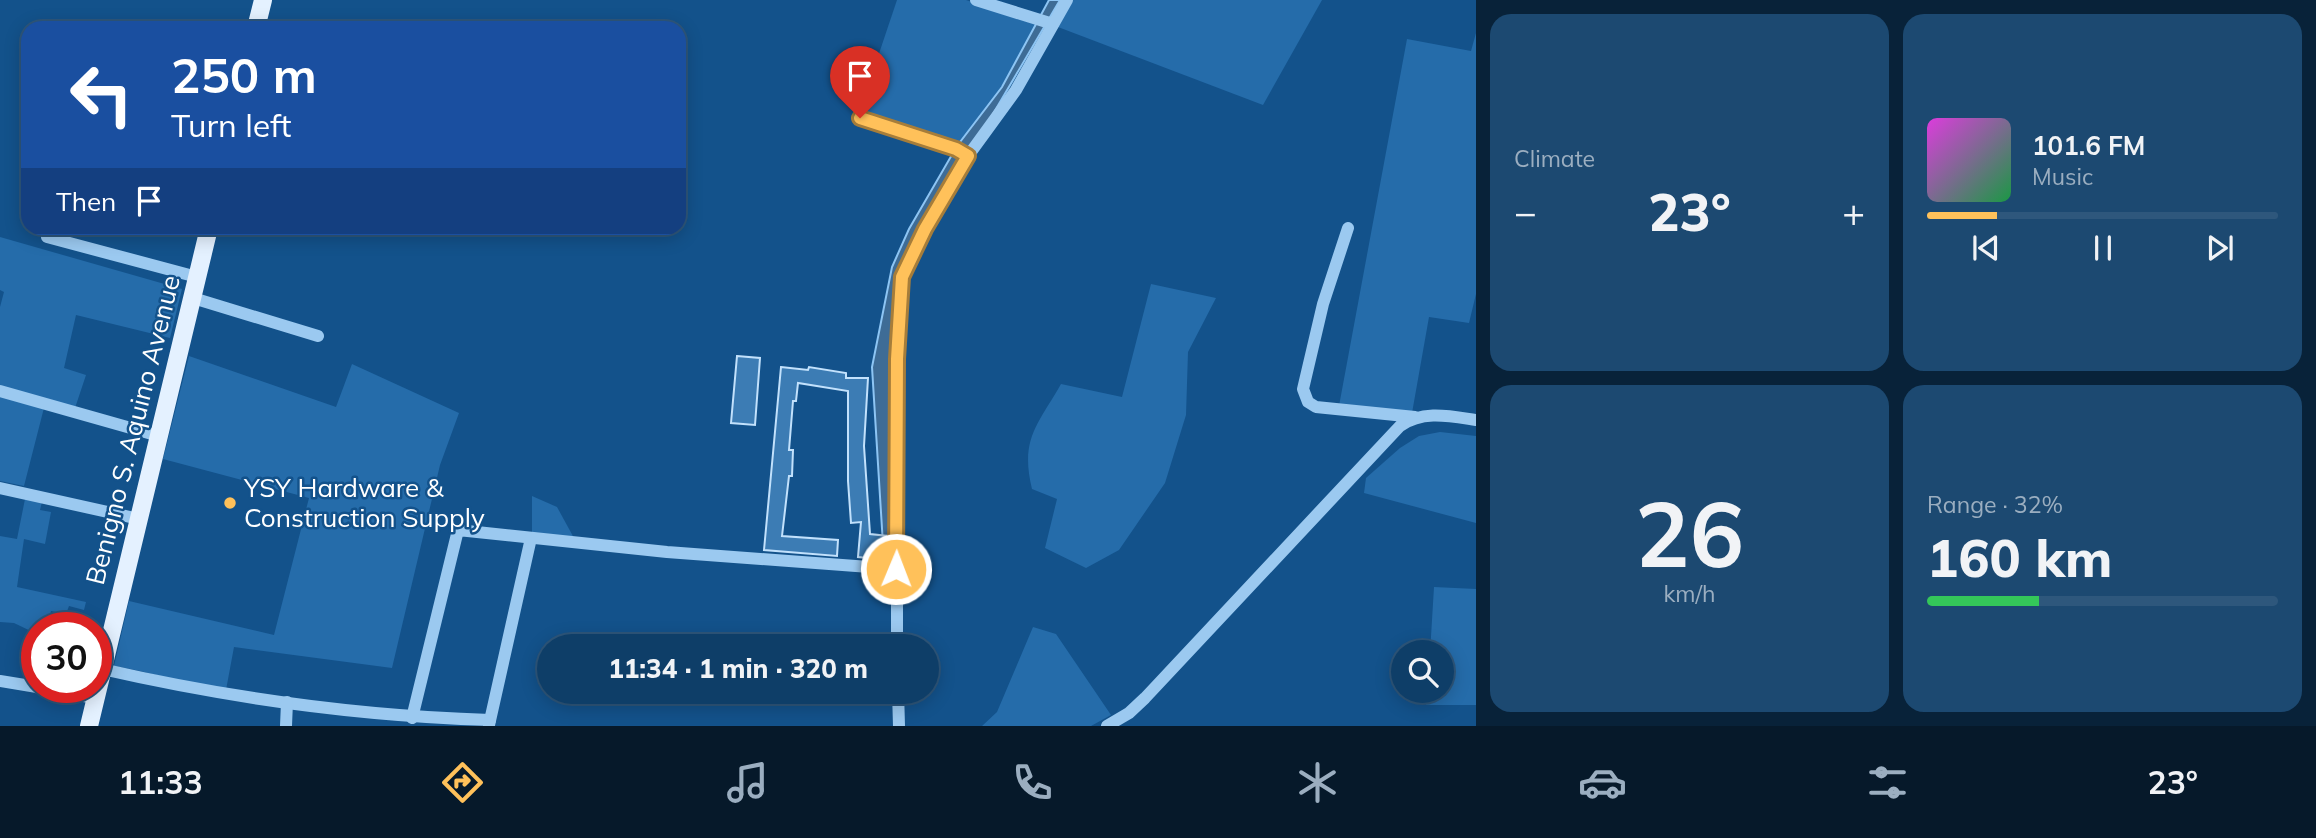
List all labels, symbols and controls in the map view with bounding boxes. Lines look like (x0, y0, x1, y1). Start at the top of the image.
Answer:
text: 250 m (171, 44, 317, 105)
pin (830, 46, 890, 118)
icon: left (56, 49, 147, 140)
icon: arrive (841, 57, 879, 95)
text: Turn left (171, 105, 291, 145)
text: 101.6 FM (2032, 129, 2145, 162)
text: Climate (1514, 144, 1595, 173)
text: Music (2032, 162, 2093, 191)
text: 23° (1648, 179, 1731, 244)
icon: arrive (130, 182, 168, 220)
text: Then (56, 185, 116, 218)
text: − (1514, 188, 1537, 236)
text: + (1842, 188, 1865, 236)
icon: previous (1967, 229, 2005, 267)
icon: pause (2084, 229, 2122, 267)
icon: next (2201, 229, 2239, 267)
street label: Benigno S. Aquino Avenue (78, 272, 187, 588)
place label: YSY Hardware & Construction Supply (243, 471, 485, 534)
text: 26 (1635, 476, 1744, 590)
text: Range · 32% (1927, 490, 2063, 519)
marker: YSY Hardware & Construction Supply (222, 495, 238, 511)
text: 160 km (1927, 525, 2112, 590)
position arrow (859, 532, 933, 606)
text: km/h (1663, 579, 1716, 608)
speed limit sign: 30 (21, 612, 112, 703)
map controls (1391, 640, 1454, 703)
button: search (1391, 640, 1454, 703)
text: 11:34 · 1 min · 320 m (608, 652, 868, 685)
icon: directions (438, 758, 487, 807)
icon: music (723, 758, 772, 807)
icon: phone (1008, 758, 1057, 807)
icon: climate (1293, 758, 1342, 807)
icon: car (1578, 758, 1627, 807)
icon: filters (1863, 758, 1912, 807)
text: 11:33 (118, 762, 203, 802)
text: 23° (2147, 762, 2198, 802)

